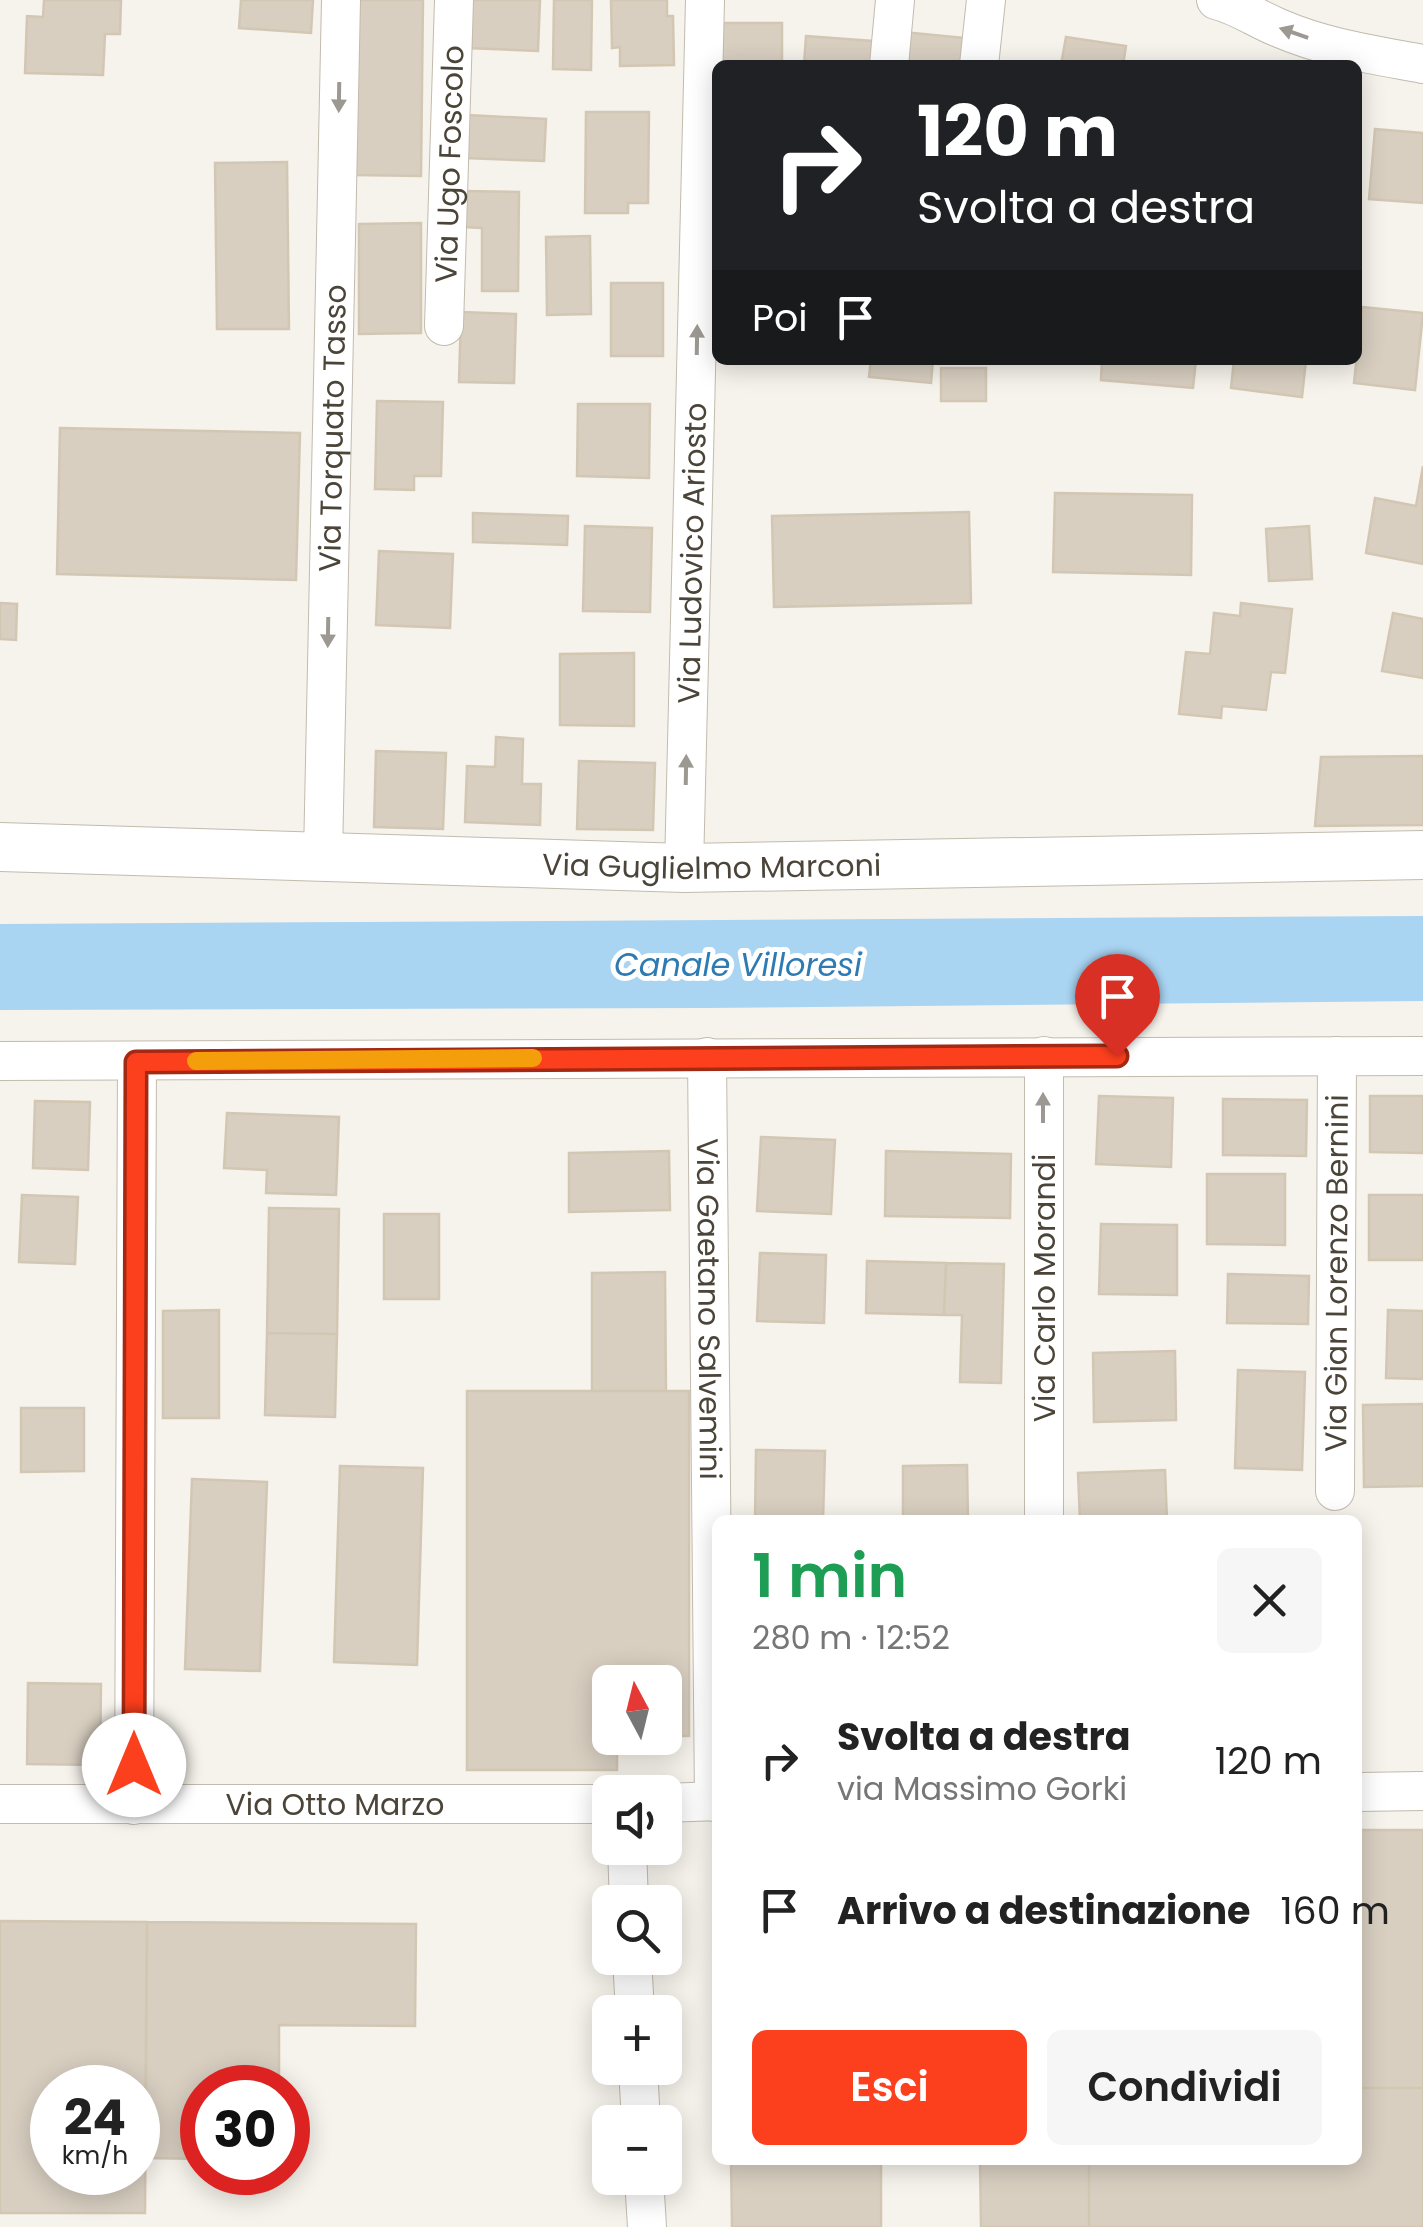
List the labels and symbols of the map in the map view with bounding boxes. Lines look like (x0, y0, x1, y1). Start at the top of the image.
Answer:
one-way arrow (1279, 25, 1309, 40)
street label: Via Ugo Foscolo (424, 45, 474, 284)
one-way arrow (330, 82, 346, 114)
street label: Via Torquato Tasso (307, 284, 357, 572)
one-way arrow (689, 324, 705, 356)
street label: Via Ludovico Ariosto (666, 402, 717, 704)
one-way arrow (319, 617, 335, 649)
one-way arrow (679, 754, 695, 786)
street label: Via Guglielmo Marconi (542, 842, 882, 890)
water label: Canale Villoresi (614, 942, 863, 987)
pin (1075, 954, 1160, 1057)
one-way arrow (1035, 1091, 1051, 1123)
street label: Via Gian Lorenzo Bernini (1314, 1094, 1358, 1452)
street label: Via Gaetano Salvemini (686, 1138, 732, 1480)
street label: Via Carlo Morandi (1023, 1154, 1066, 1422)
north arrow (592, 1665, 682, 1755)
position arrow (82, 1713, 186, 1817)
street label: Via Otto Marzo (226, 1783, 444, 1826)
speed limit sign: 30 (180, 2065, 310, 2195)

